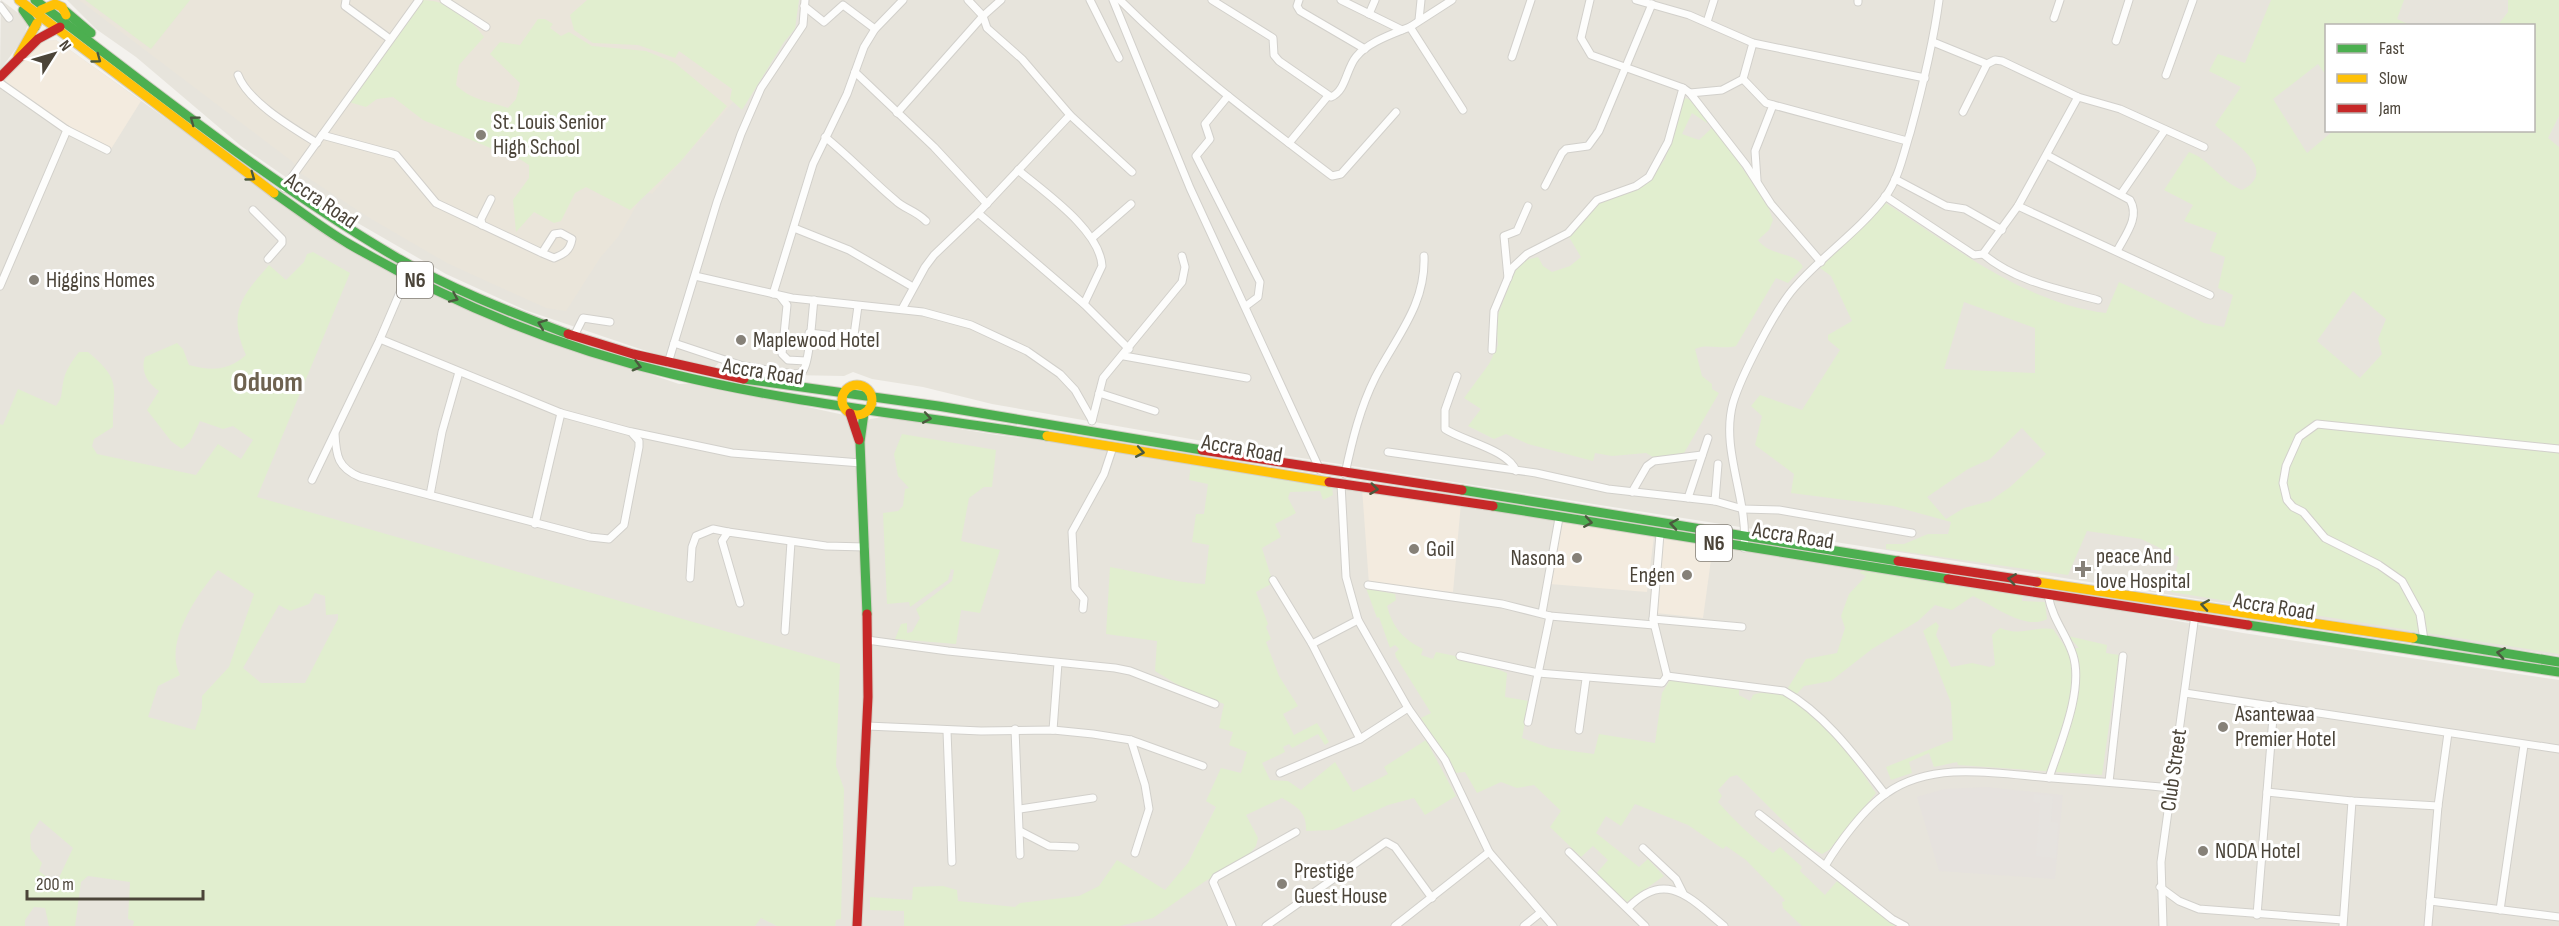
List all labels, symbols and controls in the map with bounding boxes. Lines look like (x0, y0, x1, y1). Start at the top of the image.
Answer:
north arrow (24, 24, 84, 84)
legend (2325, 24, 2535, 132)
text: N (55, 37, 75, 55)
text: Fast (2379, 38, 2405, 59)
one-way arrow (90, 52, 101, 63)
text: Slow (2379, 68, 2408, 89)
text: Jam (2378, 98, 2401, 119)
place label: St. Louis Senior High School (493, 109, 606, 161)
one-way arrow (190, 116, 201, 127)
marker: St. Louis Senior High School (474, 128, 488, 142)
street label: Accra Road (279, 166, 362, 235)
one-way arrow (245, 170, 256, 181)
road number: N6 (397, 262, 433, 298)
place label: Higgins Homes (46, 267, 155, 294)
marker: Higgins Homes (27, 273, 41, 287)
one-way arrow (448, 291, 459, 303)
one-way arrow (537, 319, 548, 331)
place label: Maplewood Hotel (753, 327, 879, 354)
marker: Maplewood Hotel (734, 333, 748, 347)
street label: Accra Road (720, 352, 805, 392)
one-way arrow (632, 358, 642, 371)
district label: Oduom (233, 366, 303, 399)
one-way arrow (922, 411, 932, 423)
street label: Accra Road (1198, 428, 1285, 469)
one-way arrow (1136, 445, 1145, 457)
one-way arrow (1370, 482, 1379, 494)
one-way arrow (1582, 515, 1592, 528)
street label: Accra Road (1750, 516, 1835, 556)
one-way arrow (1670, 519, 1679, 531)
road number: N6 (1696, 525, 1732, 561)
place label: Goil (1426, 536, 1454, 563)
marker: Goil (1407, 542, 1421, 556)
place label: peace And love Hospital (2096, 543, 2190, 595)
place label: Nasona (1510, 545, 1565, 572)
marker: Nasona (1570, 551, 1584, 565)
marker: peace And love Hospital (2074, 560, 2092, 578)
place label: Engen (1630, 562, 1675, 589)
marker: Engen (1680, 568, 1694, 582)
one-way arrow (2007, 573, 2016, 585)
street label: Accra Road (2231, 587, 2316, 627)
one-way arrow (2200, 600, 2210, 612)
one-way arrow (2497, 647, 2507, 660)
place label: Asantewaa Premier Hotel (2234, 701, 2336, 753)
marker: Asantewaa Premier Hotel (2216, 720, 2230, 734)
street label: Club Street (2155, 727, 2193, 813)
place label: NODA Hotel (2215, 838, 2300, 865)
marker: NODA Hotel (2196, 844, 2210, 858)
place label: Prestige Guest House (1294, 858, 1387, 910)
scale bar (27, 863, 202, 901)
text: 200 m (36, 874, 74, 895)
marker: Prestige Guest House (1275, 877, 1289, 891)

